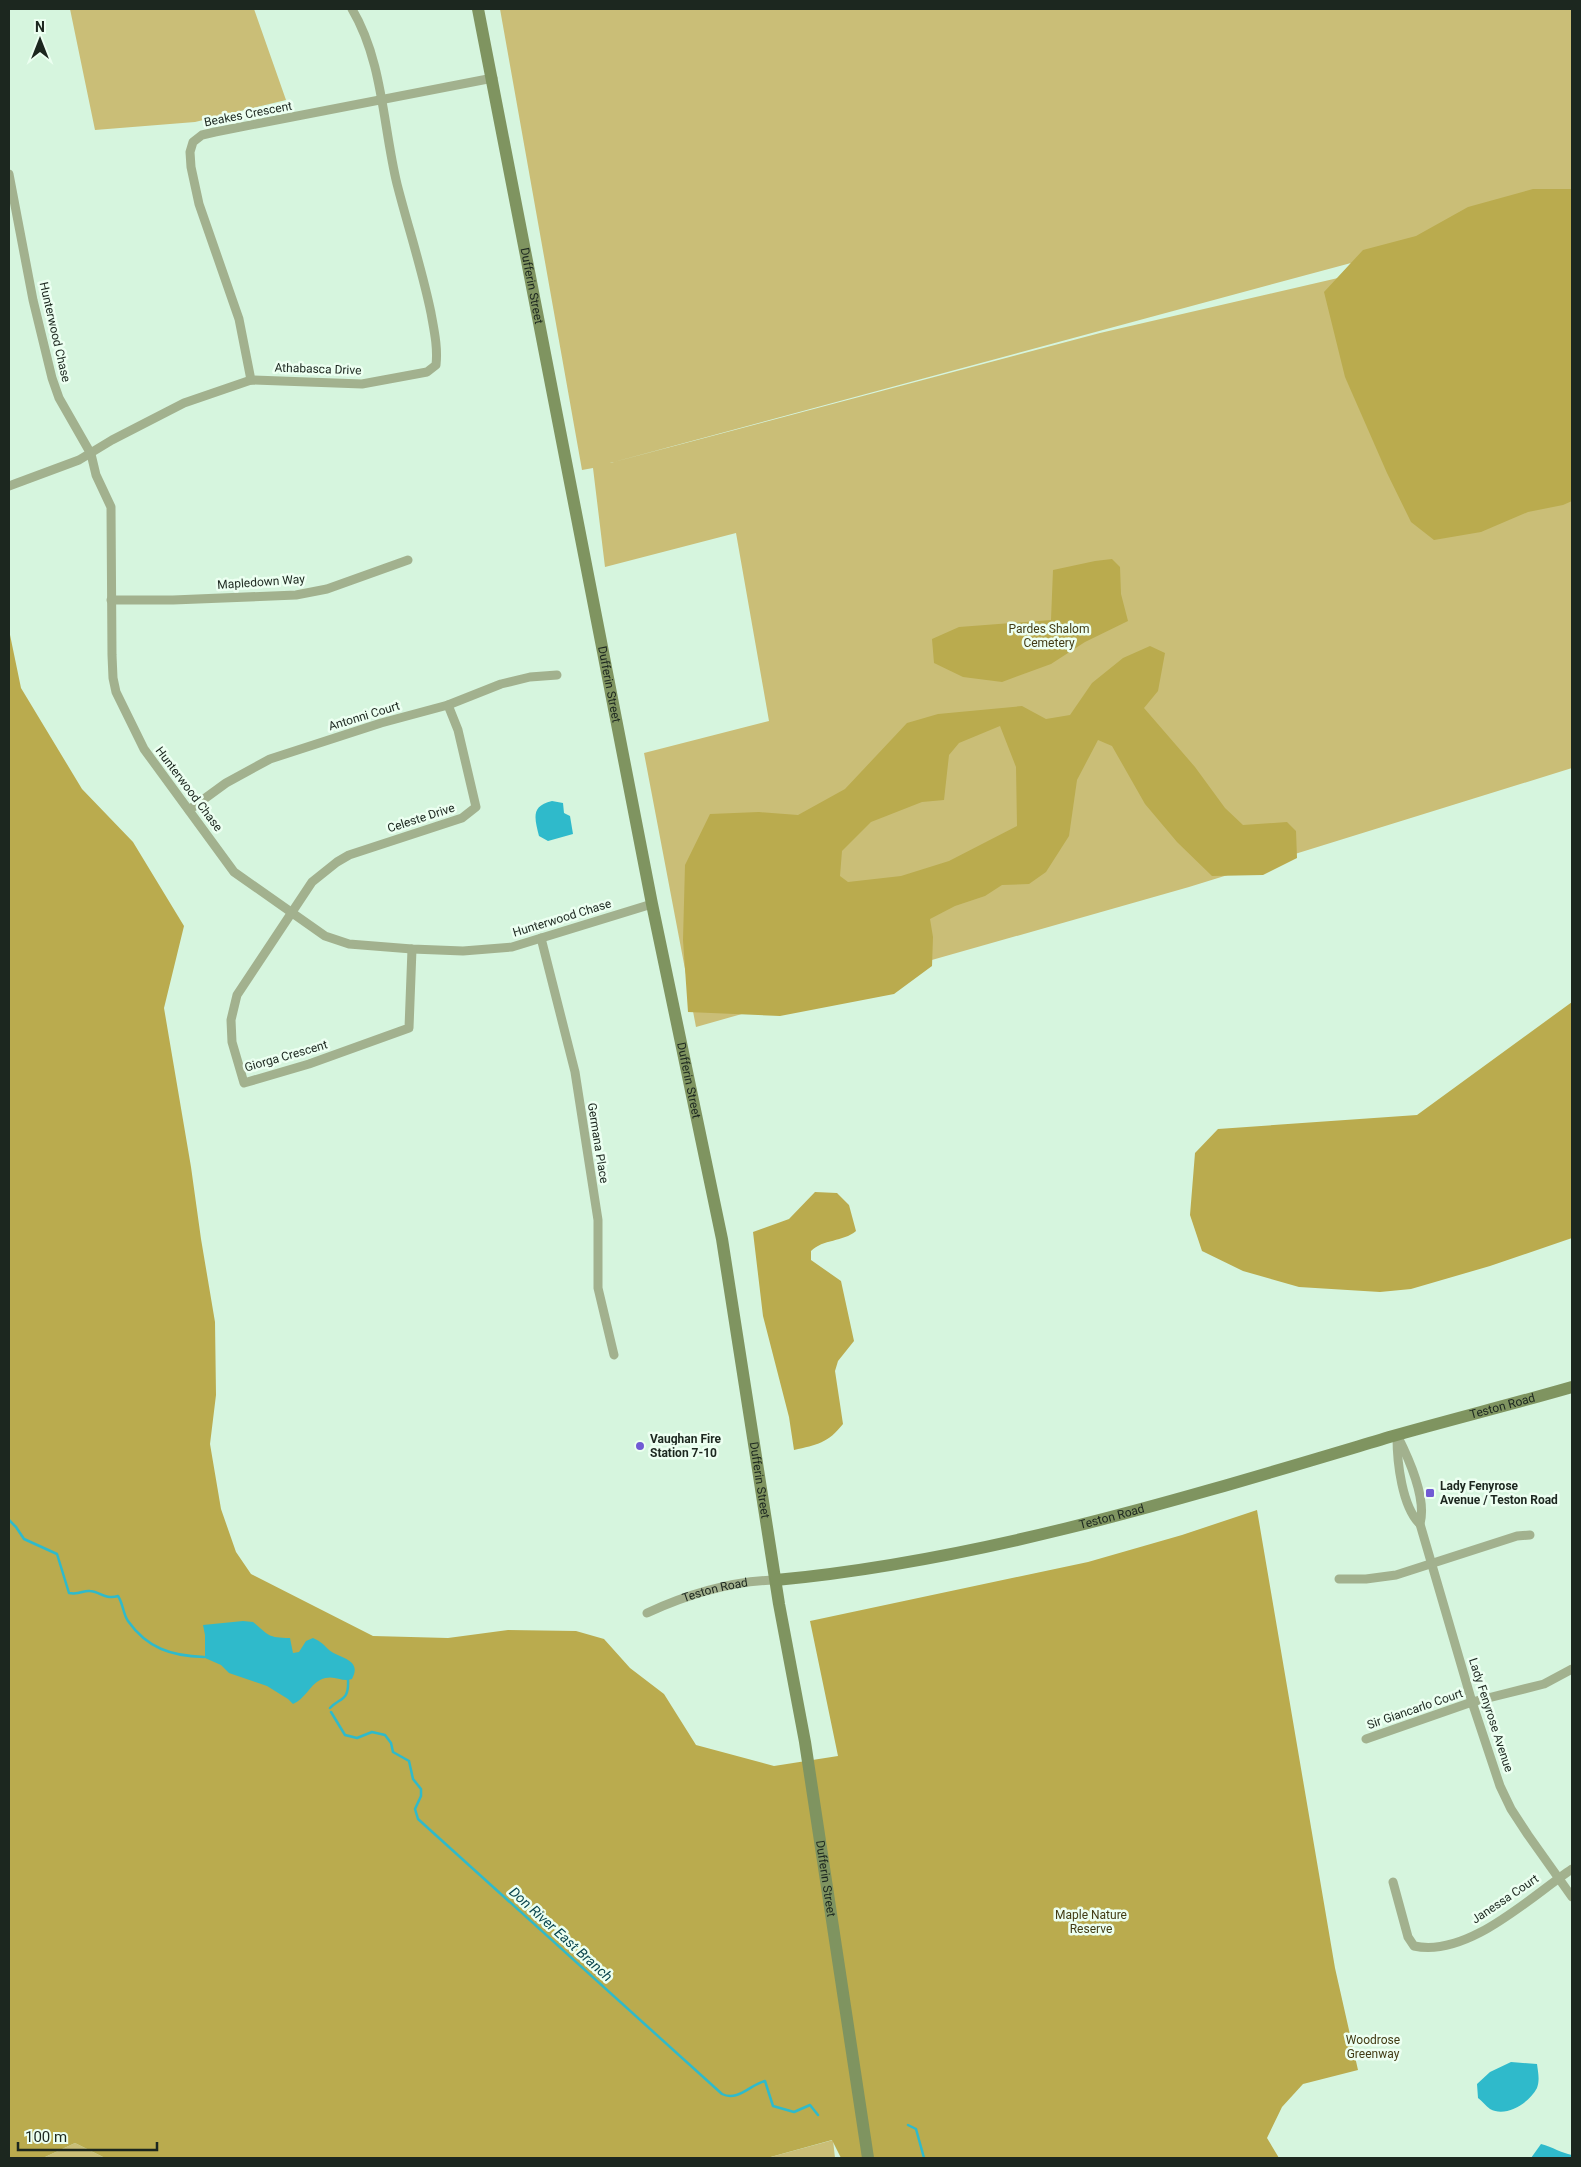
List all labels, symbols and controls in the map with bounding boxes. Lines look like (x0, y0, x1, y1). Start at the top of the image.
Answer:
north arrow (15, 15, 65, 65)
text: N (35, 19, 45, 35)
street label: Beakes Crescent (203, 99, 293, 129)
street label: Dufferin Street (518, 246, 546, 325)
street label: Hunterwood Chase (37, 281, 73, 383)
street label: Athabasca Drive (274, 360, 362, 378)
street label: Mapledown Way (217, 572, 306, 592)
park label: Pardes Shalom Cemetery (1009, 622, 1089, 650)
street label: Dufferin Street (595, 645, 624, 724)
street label: Antonni Court (327, 698, 401, 733)
street label: Hunterwood Chase (153, 744, 225, 834)
street label: Celeste Drive (386, 801, 456, 835)
street label: Hunterwood Chase (511, 896, 613, 940)
street label: Giorga Crescent (243, 1037, 329, 1075)
street label: Dufferin Street (674, 1041, 704, 1120)
street label: Germana Place (585, 1102, 611, 1184)
street label: Teston Road (1468, 1391, 1537, 1422)
place label: Vaughan Fire Station 7-10 (650, 1432, 721, 1460)
marker: Vaughan Fire Station 7-10 (634, 1440, 646, 1452)
street label: Dufferin Street (747, 1441, 773, 1519)
place label: Lady Fenyrose Avenue / Teston Road (1440, 1479, 1558, 1507)
marker: Lady Fenyrose Avenue / Teston Road (1424, 1487, 1436, 1499)
street label: Teston Road (1078, 1501, 1146, 1532)
street label: Teston Road (680, 1575, 749, 1605)
street label: Lady Fenyrose Avenue (1466, 1656, 1516, 1774)
street label: Sir Giancarlo Court (1365, 1686, 1465, 1732)
street label: Dufferin Street (813, 1839, 838, 1918)
street label: Janessa Court (1469, 1871, 1541, 1926)
water label: Don River East Branch (506, 1883, 616, 1985)
park label: Maple Nature Reserve (1055, 1908, 1127, 1936)
park label: Woodrose Greenway (1346, 2033, 1400, 2061)
scale bar (18, 2120, 156, 2152)
text: 100 m (25, 2128, 67, 2146)

